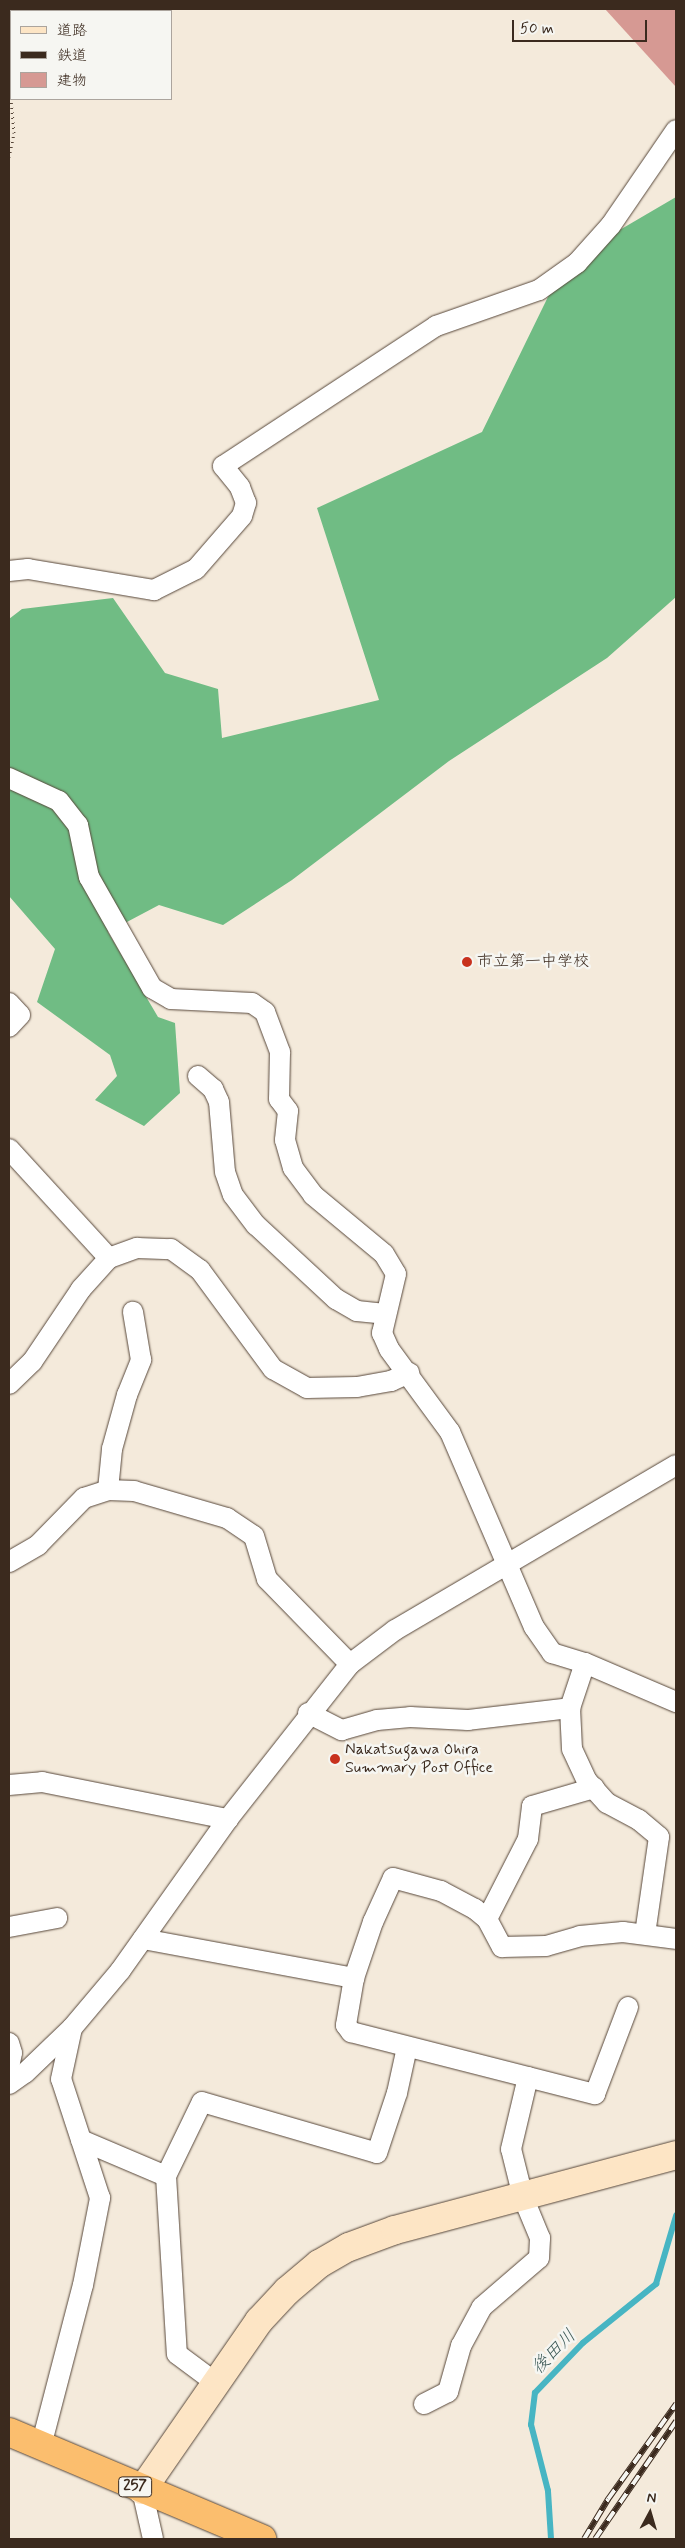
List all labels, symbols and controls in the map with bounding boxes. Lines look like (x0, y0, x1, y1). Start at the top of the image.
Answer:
legend (10, 10, 172, 100)
scale bar (515, 10, 650, 42)
text: 50 m (520, 19, 554, 39)
text: 道路 (57, 21, 87, 41)
text: 鉄道 (57, 46, 87, 66)
text: 建物 (57, 71, 87, 91)
place label: 市立第一中学校 (477, 952, 589, 972)
marker: 市立第一中学校 (461, 956, 473, 968)
place label: Nakatsugawa Ohira Summary Post Office (345, 1740, 490, 1778)
marker: Nakatsugawa Ohira Summary Post Office (329, 1753, 341, 1765)
water label: 後田川 (527, 2325, 581, 2379)
road number: 257 (118, 2474, 152, 2500)
north arrow (625, 2488, 675, 2538)
text: N (646, 2489, 657, 2508)

